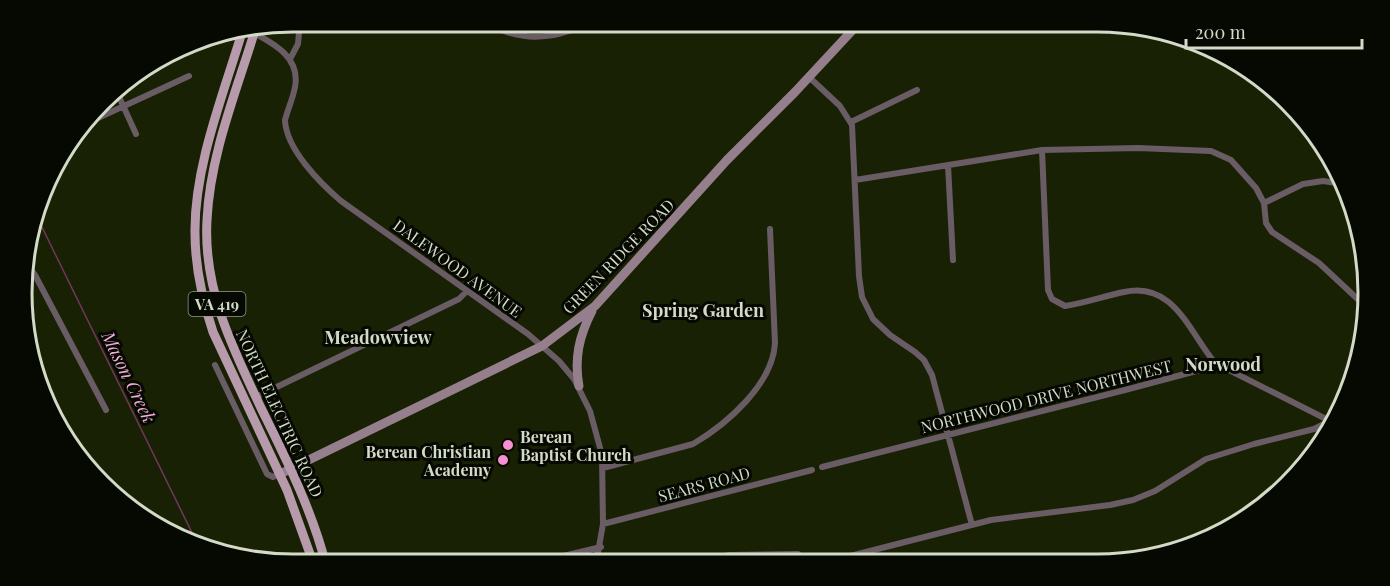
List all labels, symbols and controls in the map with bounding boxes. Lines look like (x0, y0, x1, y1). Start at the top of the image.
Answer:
scale bar (1186, 12, 1362, 50)
text: 200 m (1195, 20, 1246, 44)
street label: GREEN RIDGE ROAD (558, 194, 678, 318)
street label: DALEWOOD AVENUE (390, 214, 526, 322)
road number: VA 419 (188, 292, 246, 316)
district label: Spring Garden (642, 298, 764, 322)
district label: Meadowview (324, 325, 433, 349)
water label: Mason Creek (96, 326, 162, 427)
street label: NORTH ELECTRIC ROAD (232, 326, 328, 500)
district label: Norwood (1185, 352, 1261, 376)
street label: NORTHWOOD DRIVE NORTHWEST (918, 355, 1174, 437)
place label: Berean Baptist Church (520, 426, 632, 465)
marker: Berean Baptist Church (501, 438, 515, 452)
place label: Berean Christian Academy (365, 441, 492, 480)
marker: Berean Christian Academy (496, 453, 510, 467)
street label: SEARS ROAD (656, 462, 752, 506)

